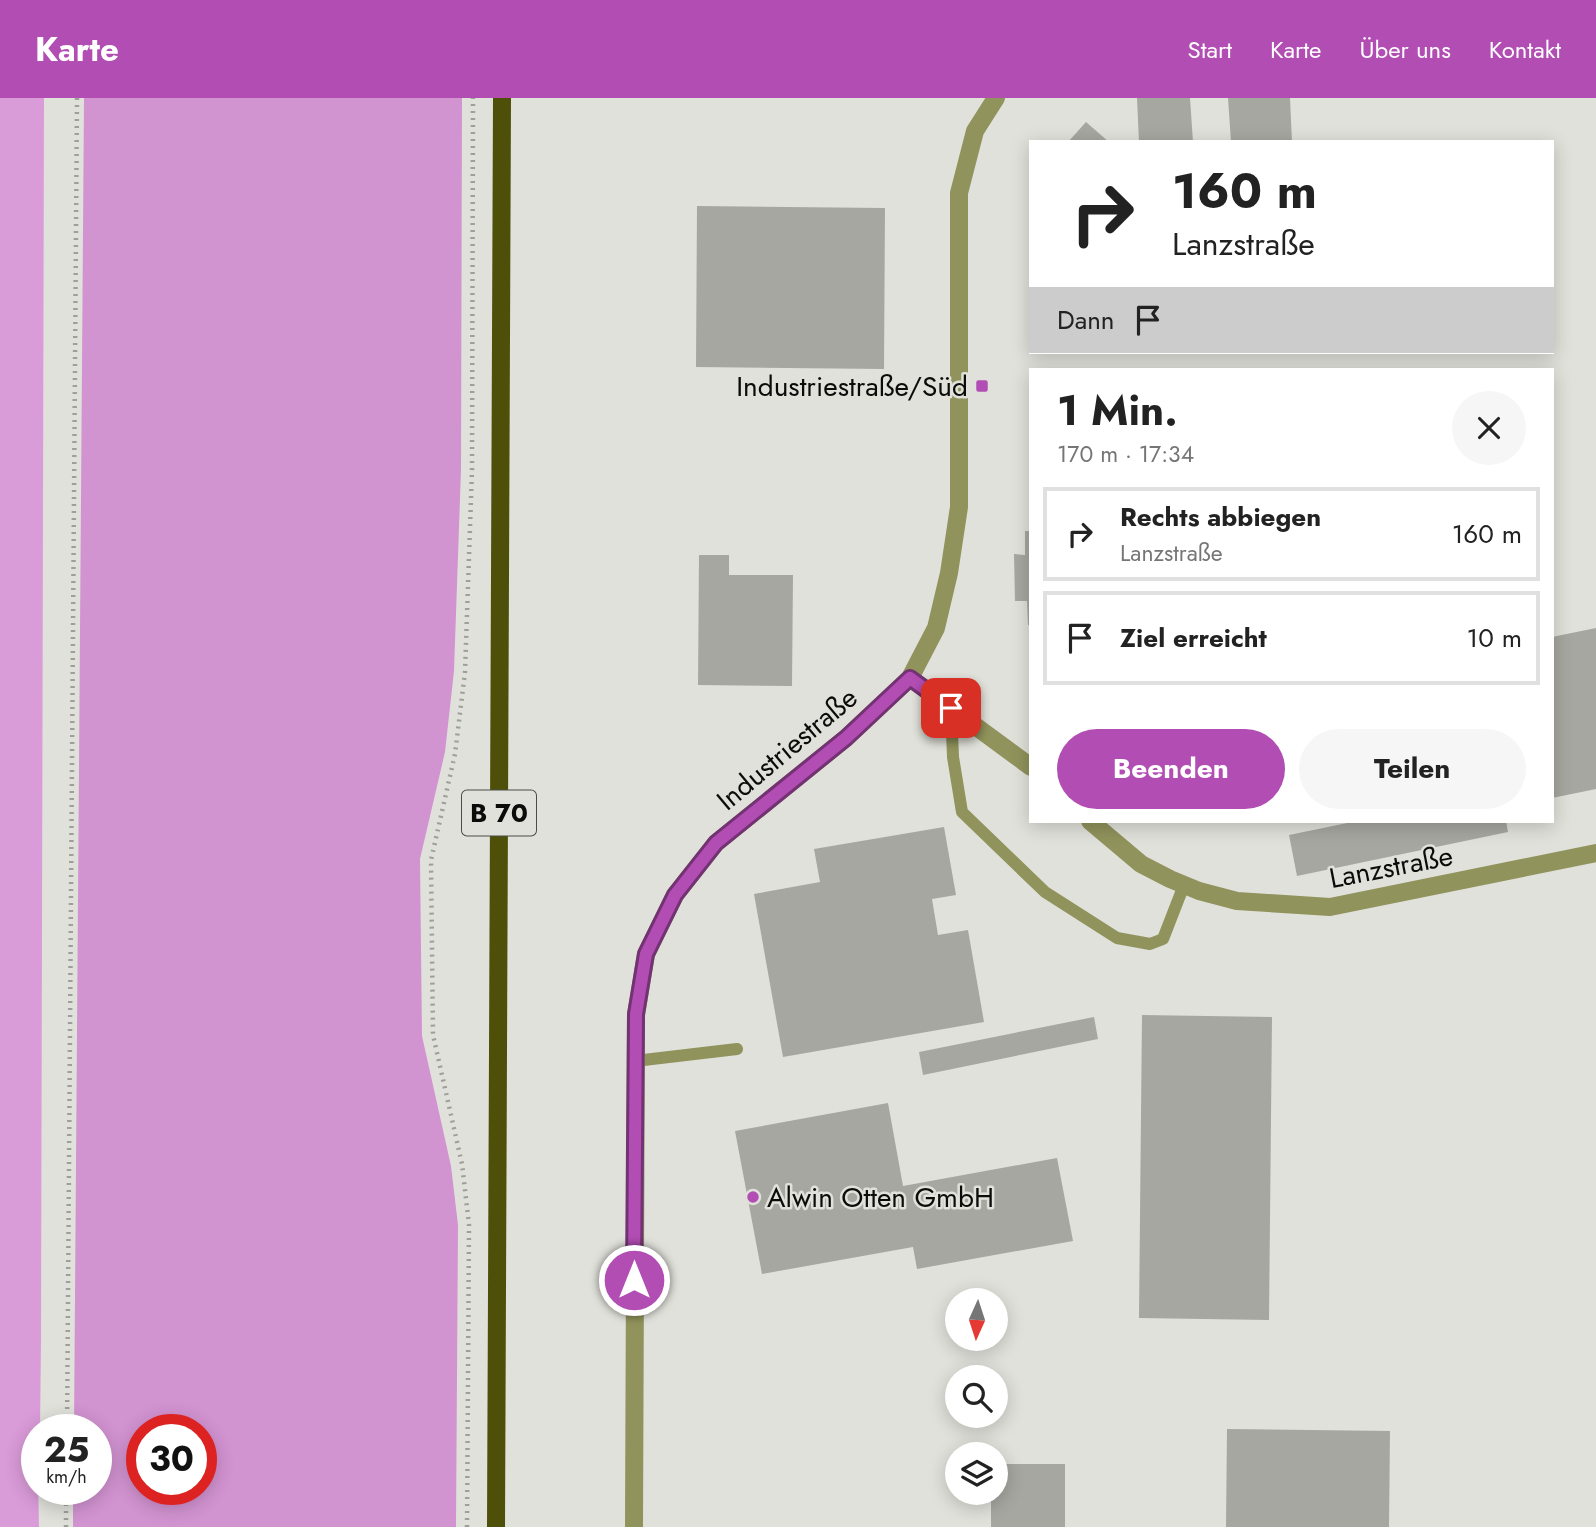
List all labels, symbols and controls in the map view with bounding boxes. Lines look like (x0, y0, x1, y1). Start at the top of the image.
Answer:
text: Karte (35, 26, 119, 73)
text: Start (1188, 32, 1232, 67)
text: Karte (1270, 32, 1321, 67)
text: Über uns (1359, 32, 1451, 67)
text: Kontakt (1489, 32, 1561, 67)
text: 160 m (1172, 156, 1317, 226)
icon: right (1057, 168, 1148, 259)
text: Lanzstraße (1172, 221, 1315, 267)
text: Dann (1057, 301, 1115, 339)
icon: arrive (1129, 301, 1167, 339)
place label: Industriestraße/Süd (736, 366, 968, 407)
marker: Industriestraße/Süd (974, 378, 990, 394)
text: 1 Min. (1057, 380, 1178, 441)
button: close (1452, 391, 1526, 465)
text: 170 m · 17:34 (1057, 437, 1194, 471)
text: Rechts abbiegen (1120, 498, 1321, 536)
icon: right (1061, 515, 1099, 553)
text: 160 m (1452, 515, 1522, 553)
text: Lanzstraße (1120, 536, 1223, 570)
icon: arrive (1061, 619, 1099, 657)
text: Ziel erreicht (1120, 619, 1267, 657)
text: 10 m (1467, 619, 1522, 657)
street label: Industriestraße (708, 678, 866, 820)
pin (921, 678, 981, 738)
icon: arrive (932, 689, 970, 727)
button: Beenden (1057, 729, 1285, 809)
button: Teilen (1299, 729, 1526, 809)
road number: B 70 (462, 790, 536, 835)
street label: Lanzstraße (1326, 835, 1456, 899)
place label: Alwin Otten GmbH (767, 1177, 994, 1218)
marker: Alwin Otten GmbH (745, 1189, 761, 1205)
position arrow (597, 1243, 671, 1317)
north arrow (945, 1288, 1008, 1351)
map controls (945, 1288, 1008, 1505)
button: search (945, 1365, 1008, 1428)
speed limit sign: 30 (126, 1414, 217, 1505)
text: 25 (44, 1425, 89, 1475)
button: layers (945, 1442, 1008, 1505)
text: km/h (46, 1464, 87, 1490)

